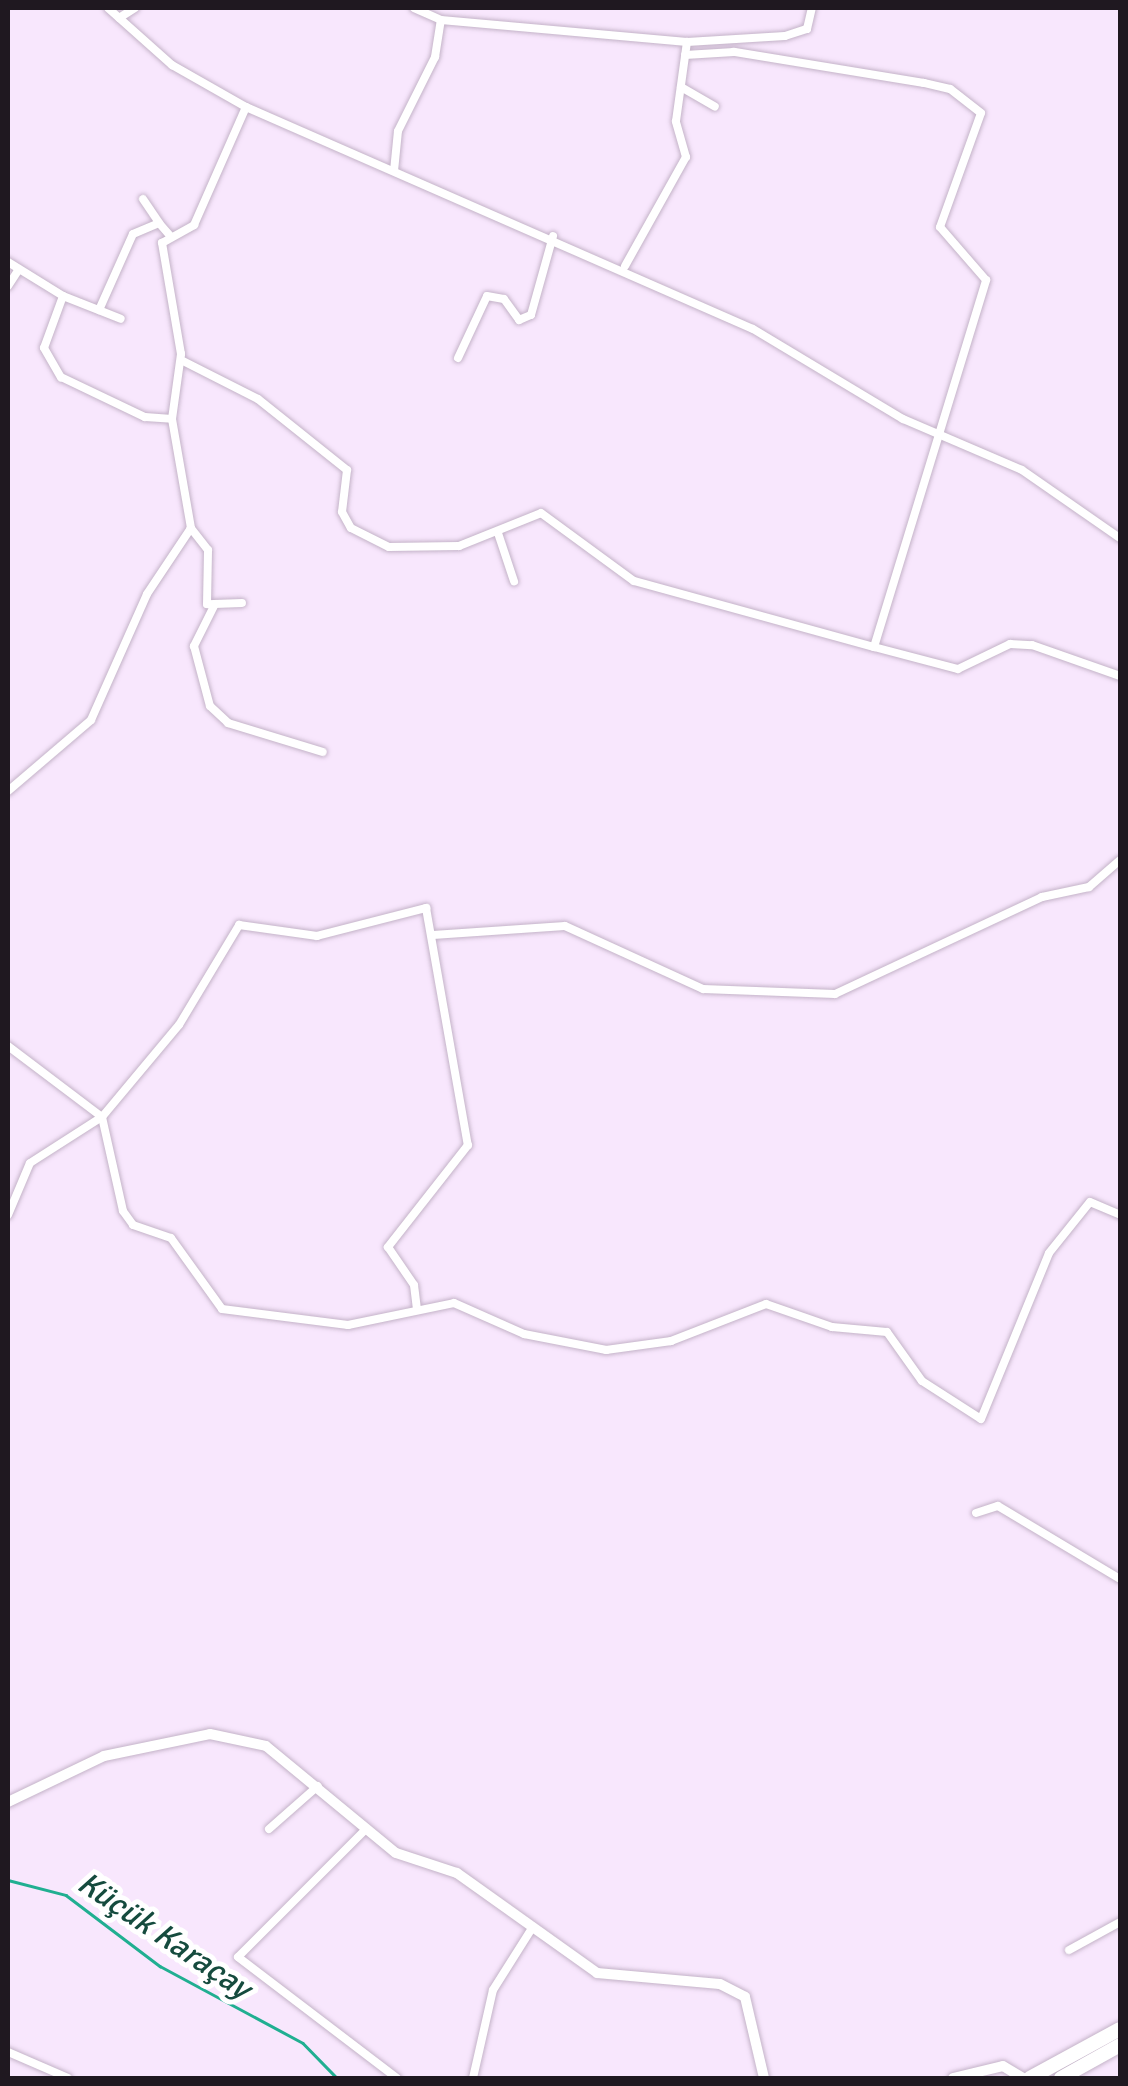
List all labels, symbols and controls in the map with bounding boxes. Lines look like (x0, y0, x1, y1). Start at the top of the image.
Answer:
water label: Küçük Karaçay (70, 1864, 258, 2008)

